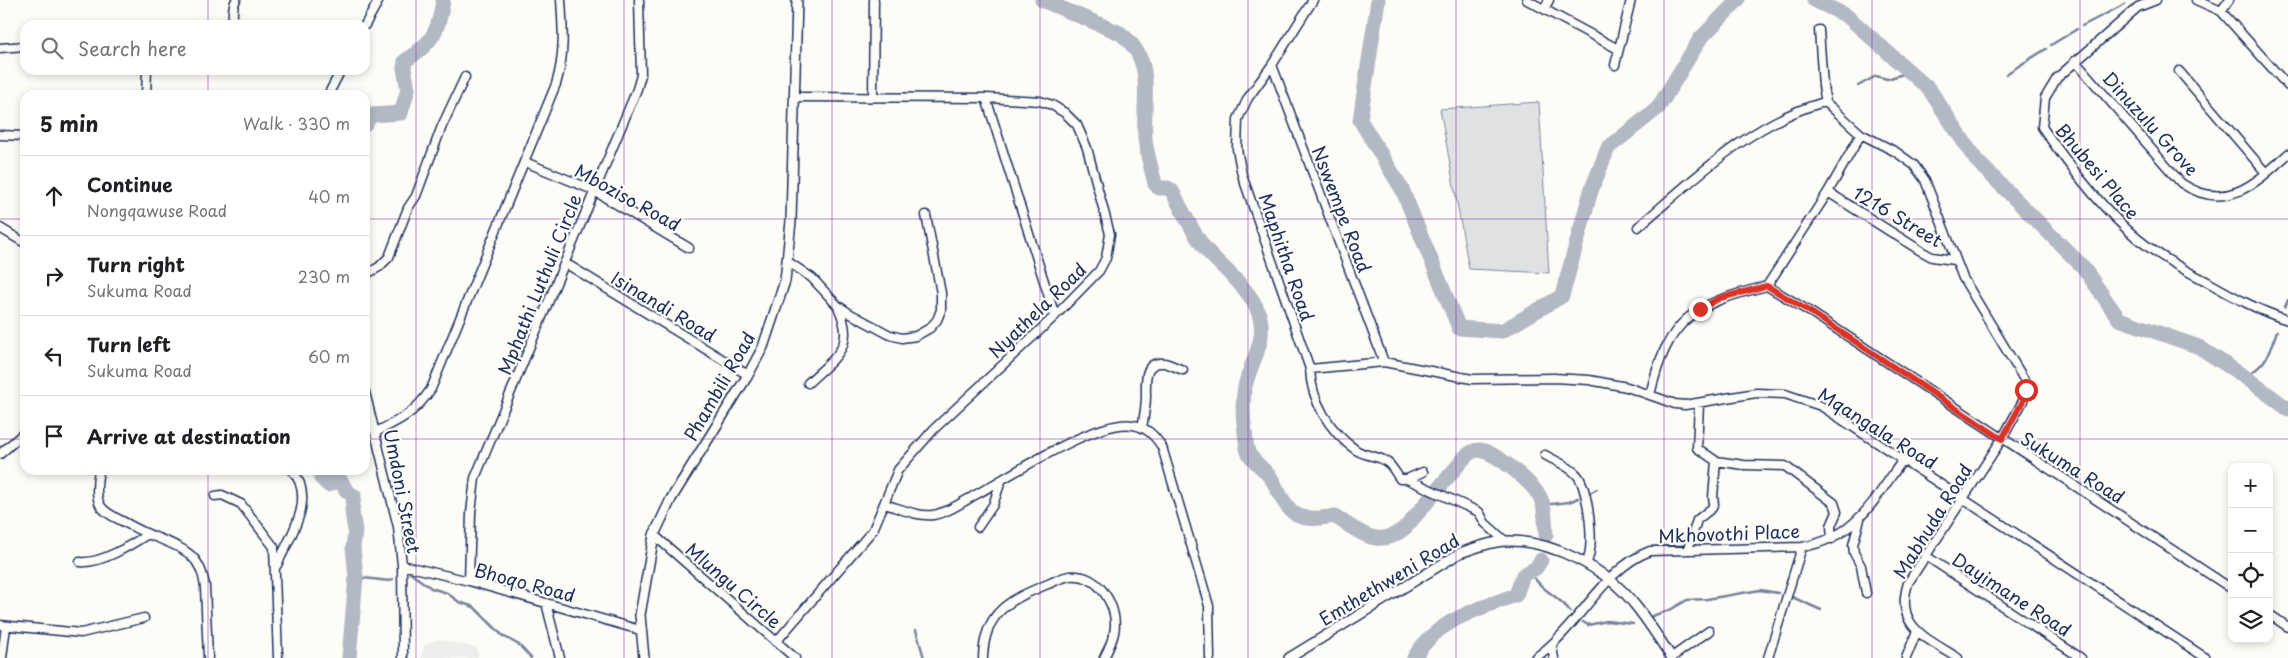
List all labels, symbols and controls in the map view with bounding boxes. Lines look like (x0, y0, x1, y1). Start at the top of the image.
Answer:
search box (20, 20, 370, 75)
icon: search (38, 34, 66, 62)
text: Search here (78, 34, 187, 62)
street label: Dinuzulu Grove (2097, 65, 2205, 181)
text: 5 min (40, 107, 98, 139)
text: Walk · 330 m (243, 111, 350, 135)
street label: Bhubesi Place (2050, 117, 2146, 225)
street label: Nswempe Road (1305, 142, 1379, 276)
street label: Mboziso Road (570, 157, 686, 237)
text: Continue (87, 170, 173, 198)
street label: 1216 Street (1848, 179, 1948, 253)
icon: ahead (40, 182, 68, 210)
text: 40 m (308, 184, 350, 208)
street label: Maphitha Road (1252, 189, 1322, 325)
street label: Mphathi Luthuli Circle (490, 190, 588, 378)
text: Nongqawuse Road (87, 198, 227, 222)
text: Turn right (87, 250, 185, 278)
street label: Nyathela Road (982, 256, 1092, 364)
icon: right (40, 262, 68, 290)
text: 230 m (298, 264, 350, 288)
street label: Isinandi Road (606, 264, 722, 348)
text: Sukuma Road (87, 278, 192, 302)
route end (1689, 298, 1712, 321)
street label: Phambili Road (677, 326, 761, 446)
text: Turn left (87, 330, 171, 358)
icon: left (40, 342, 68, 370)
text: 60 m (308, 344, 350, 368)
text: Sukuma Road (87, 358, 192, 382)
route start (2015, 379, 2038, 402)
street label: Mqangala Road (1813, 381, 1943, 475)
icon: arrive (40, 422, 68, 450)
text: Arrive at destination (87, 422, 291, 450)
street label: Sukuma Road (2016, 424, 2130, 510)
street label: Umdoni Street (378, 426, 428, 556)
street label: Mabhuda Road (1886, 458, 1978, 584)
map controls (2228, 463, 2273, 643)
button: + (2228, 463, 2273, 508)
button: − (2228, 508, 2273, 553)
street label: Mkhovothi Place (1658, 517, 1800, 549)
street label: Emthethweni Road (1314, 526, 1464, 632)
street label: Mlungu Circle (680, 536, 788, 634)
street label: Dayimane Road (1947, 545, 2077, 643)
button: locate (2228, 553, 2273, 598)
street label: Bhoqo Road (472, 556, 578, 608)
button: layers (2228, 598, 2273, 643)

